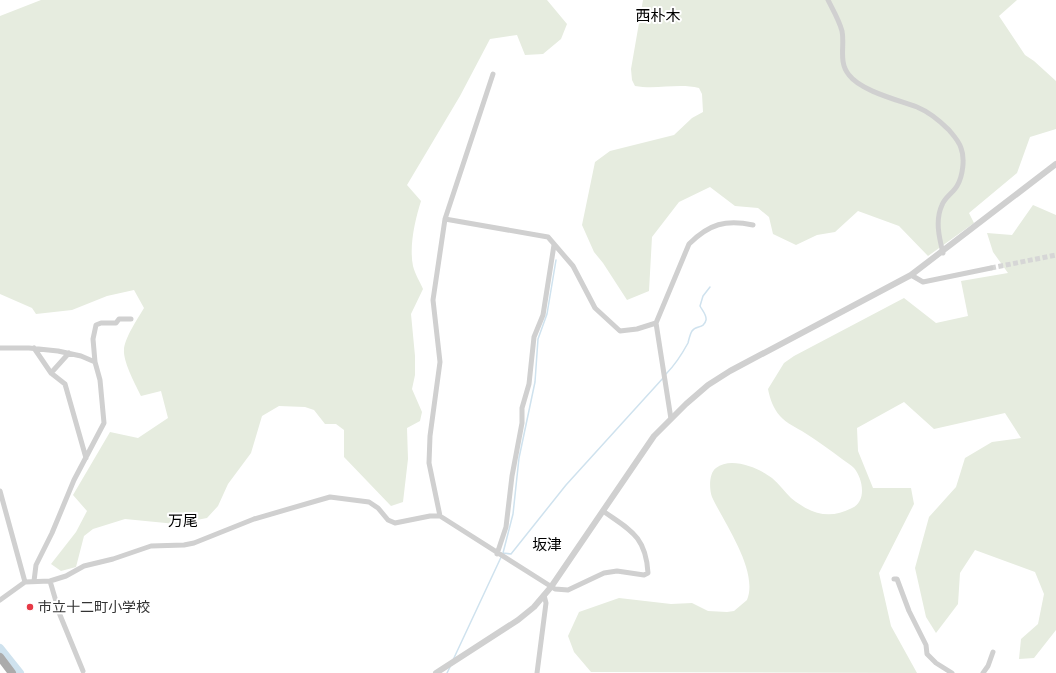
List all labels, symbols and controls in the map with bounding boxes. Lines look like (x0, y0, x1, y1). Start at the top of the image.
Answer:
district label: 西朴木 (635, 7, 681, 25)
district label: 万尾 (168, 512, 198, 530)
district label: 坂津 (532, 536, 562, 554)
place label: 市立十二町小学校 (38, 599, 150, 615)
marker: 市立十二町小学校 (25, 602, 35, 612)

